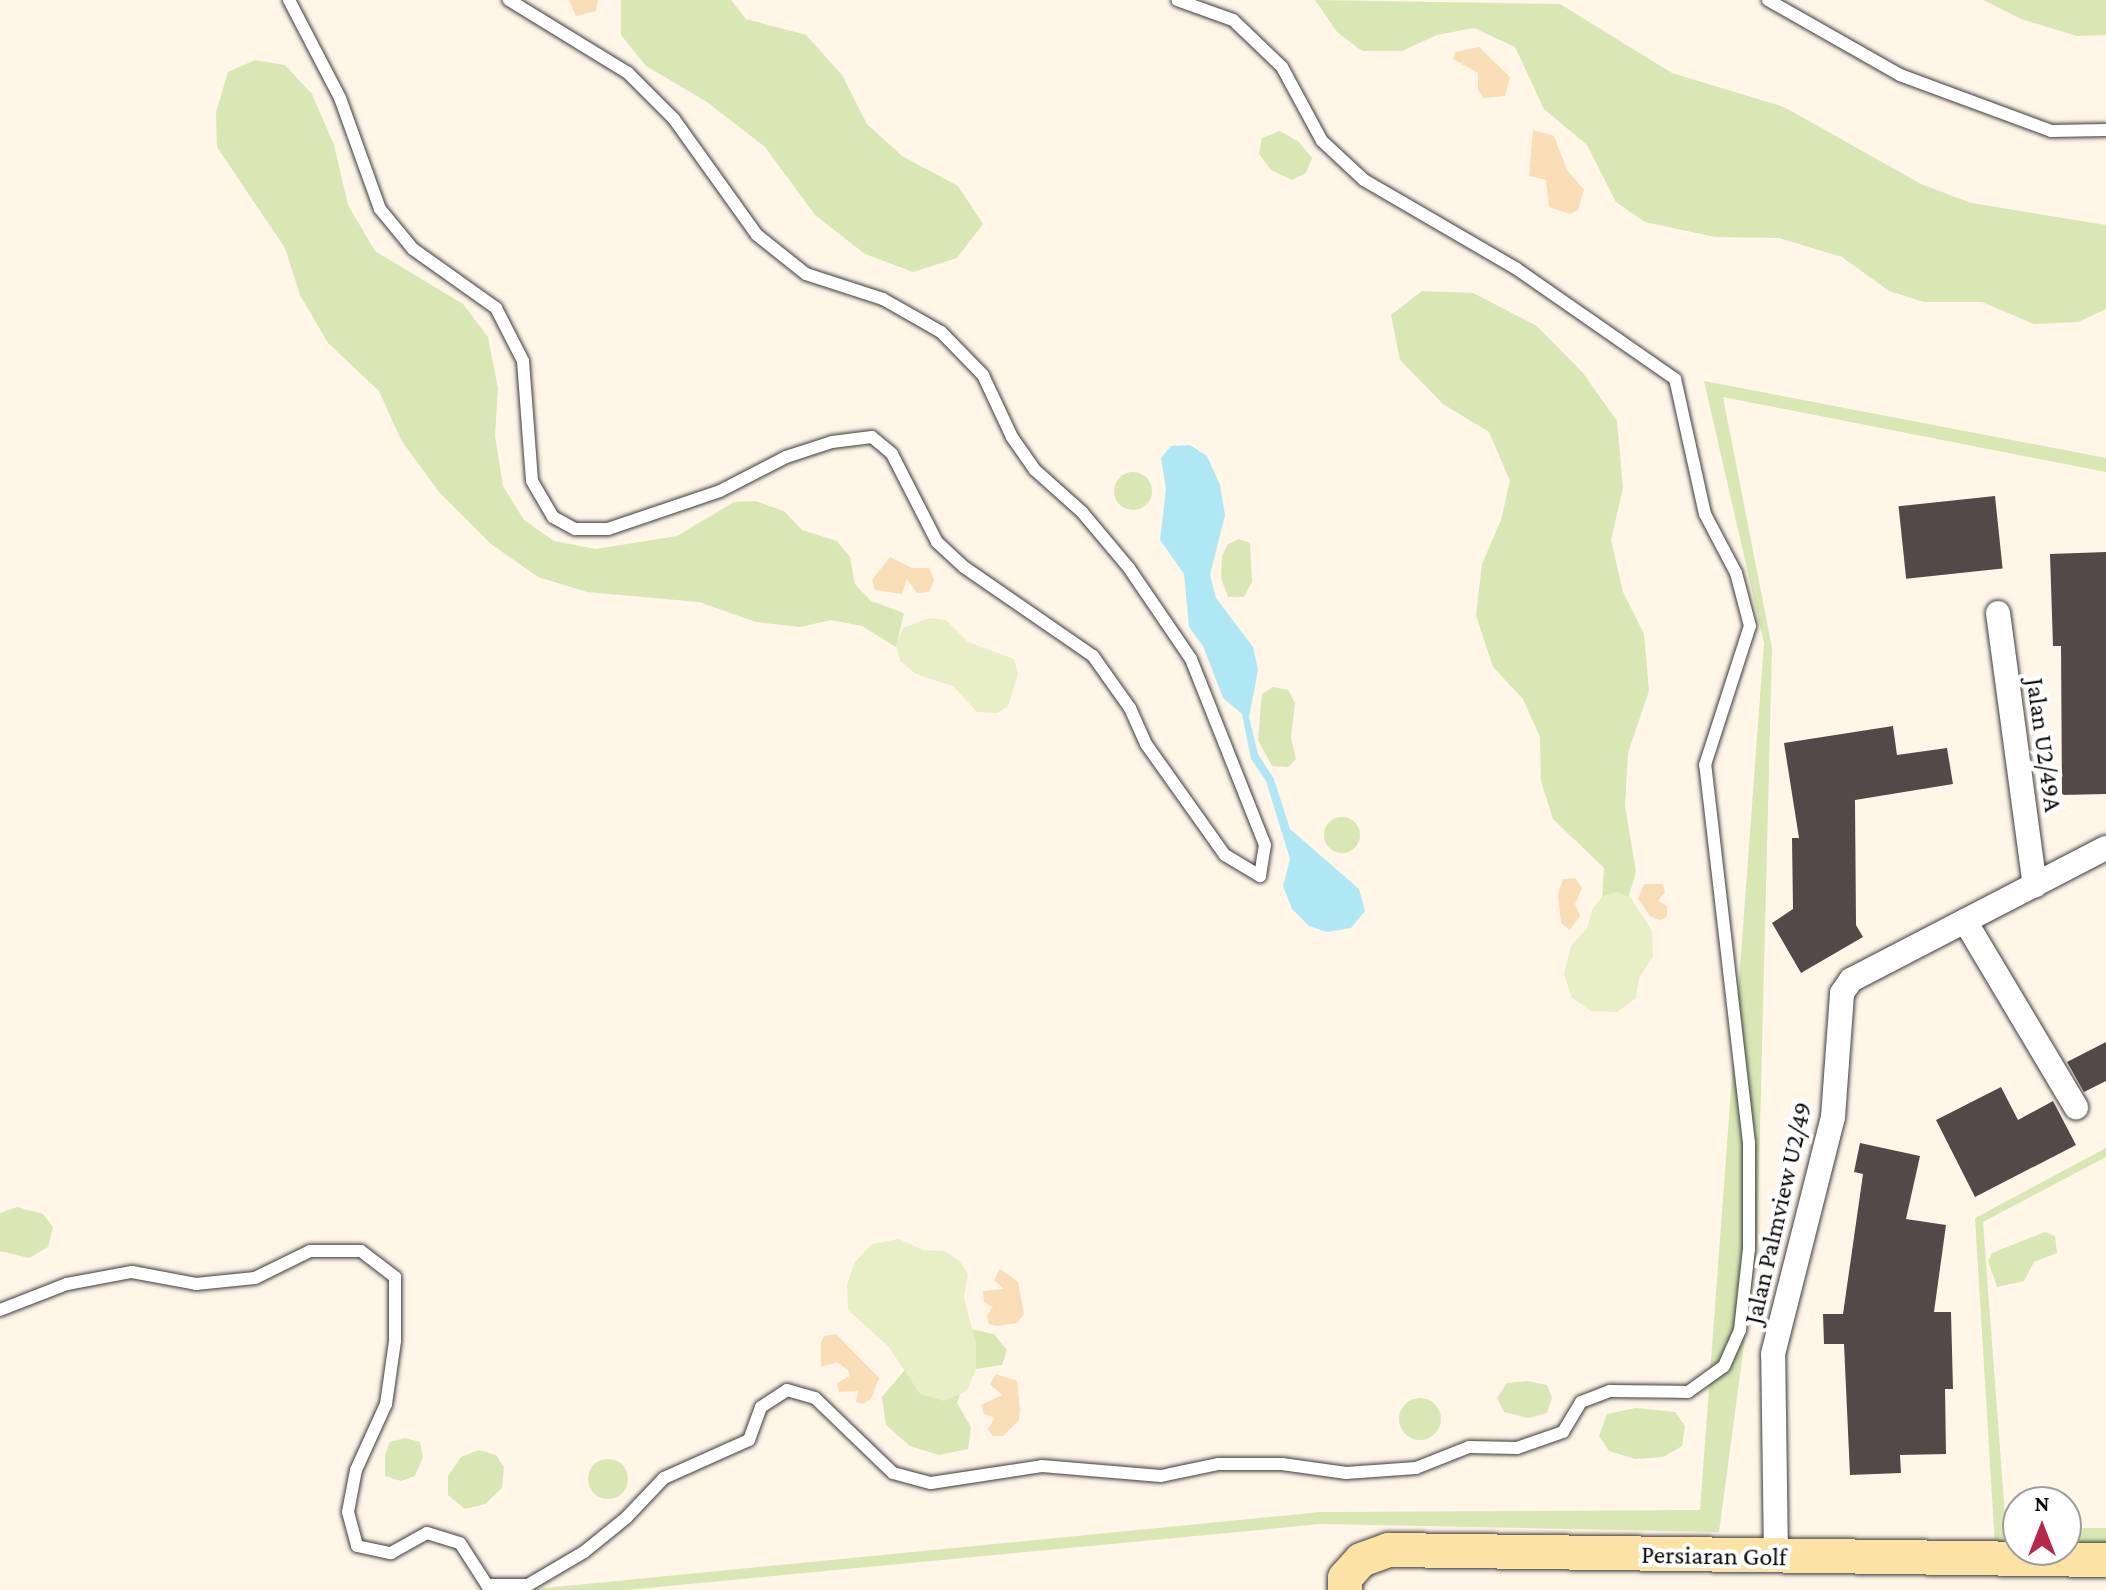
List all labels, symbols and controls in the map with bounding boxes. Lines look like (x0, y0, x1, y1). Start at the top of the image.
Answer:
street label: Jalan U2/49A (2019, 676, 2069, 814)
street label: Jalan Palmview U2/49 (1737, 1099, 1819, 1327)
north arrow (2002, 1486, 2082, 1566)
text: N (2035, 1491, 2050, 1516)
street label: Persiaran Golf (1641, 1539, 1787, 1573)

